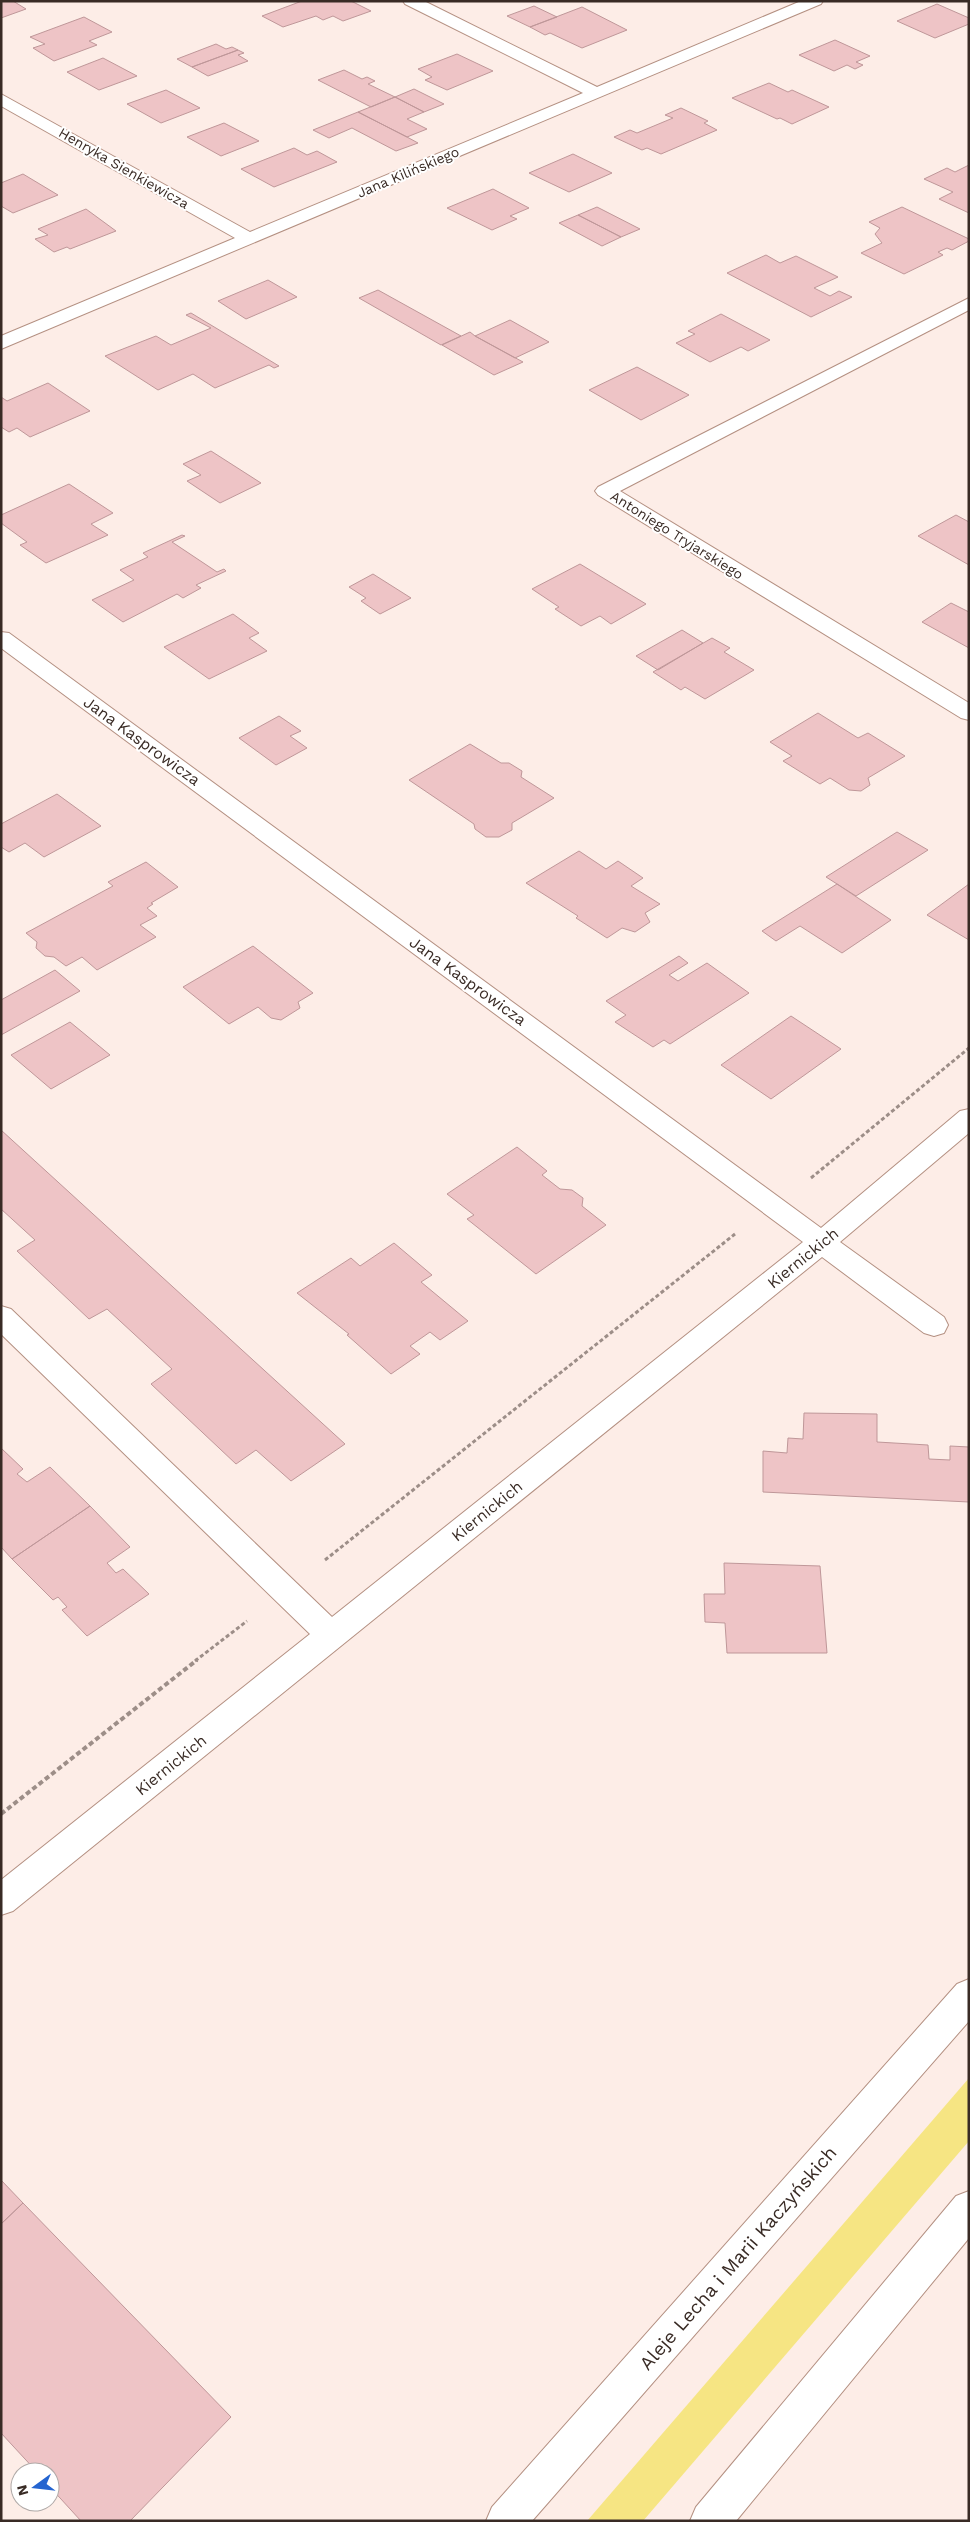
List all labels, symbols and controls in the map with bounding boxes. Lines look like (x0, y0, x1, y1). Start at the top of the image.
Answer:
street label: Henryka Sienkiewicza (56, 124, 192, 212)
street label: Jana Kilińskiego (355, 143, 461, 201)
street label: Antoniego Tryjarskiego (608, 488, 746, 582)
street label: Jana Kasprowicza (80, 692, 204, 790)
street label: Jana Kasprowicza (406, 932, 530, 1030)
street label: Kiernickich (764, 1224, 842, 1292)
street label: Kiernickich (448, 1477, 526, 1545)
street label: Kiernickich (132, 1731, 210, 1799)
street label: Aleje Lecha i Marii Kaczyńskich (634, 2141, 842, 2375)
north arrow (10, 2462, 60, 2512)
text: N (13, 2483, 32, 2497)

